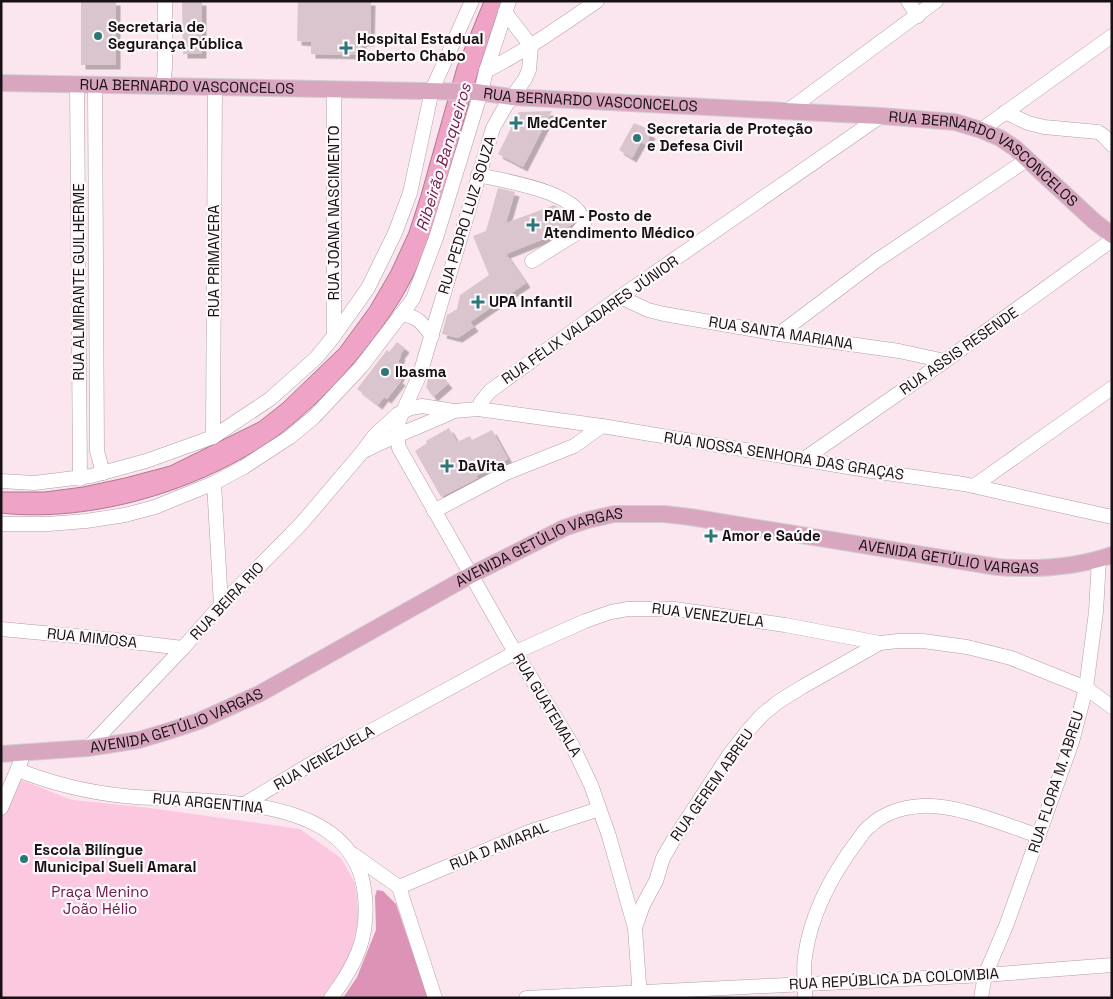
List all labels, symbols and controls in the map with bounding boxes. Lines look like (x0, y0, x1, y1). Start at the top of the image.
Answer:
place label: Secretaria de Segurança Pública (108, 17, 243, 53)
place label: Hospital Estadual Roberto Chabo (357, 29, 484, 65)
marker: Secretaria de Segurança Pública (92, 30, 104, 42)
marker: Hospital Estadual Roberto Chabo (339, 41, 353, 55)
street label: RUA BERNARDO VASCONCELOS (79, 74, 295, 98)
water label: Ribeirão Banqueiros (411, 80, 476, 234)
street label: RUA BERNARDO VASCONCELOS (482, 83, 698, 116)
street label: RUA BERNARDO VASCONCELOS (888, 107, 1082, 211)
place label: MedCenter (527, 113, 607, 132)
marker: MedCenter (509, 116, 523, 130)
place label: Secretaria de Proteção e Defesa Civil (647, 119, 813, 155)
street label: RUA JOANA NASCIMENTO (324, 125, 343, 301)
marker: Secretaria de Proteção e Defesa Civil (631, 132, 643, 144)
street label: RUA PEDRO LUIZ SOUZA (433, 133, 500, 296)
street label: RUA ALMIRANTE GUILHERME (69, 183, 88, 381)
street label: RUA PRIMAVERA (204, 204, 223, 317)
place label: PAM - Posto de Atendimento Médico (544, 206, 695, 242)
marker: PAM - Posto de Atendimento Médico (526, 218, 540, 232)
street label: RUA FÉLIX VALADARES JÚNIOR (498, 251, 682, 388)
place label: UPA Infantil (489, 292, 572, 311)
marker: UPA Infantil (471, 295, 485, 309)
street label: RUA ASSIS RESENDE (896, 302, 1022, 399)
street label: RUA SANTA MARIANA (707, 312, 855, 353)
place label: Ibasma (395, 362, 447, 381)
marker: Ibasma (379, 366, 391, 378)
street label: RUA NOSSA SENHORA DAS GRAÇAS (663, 427, 906, 484)
place label: DaVita (458, 456, 506, 475)
marker: DaVita (440, 459, 454, 473)
street label: AVENIDA GETÚLIO VARGAS (452, 504, 623, 591)
place label: Amor e Saúde (722, 526, 821, 545)
marker: Amor e Saúde (704, 529, 718, 543)
street label: AVENIDA GETÚLIO VARGAS (857, 535, 1039, 577)
street label: RUA BEIRA RIO (186, 558, 268, 644)
street label: RUA VENEZUELA (651, 598, 766, 631)
street label: RUA MIMOSA (46, 623, 139, 652)
street label: RUA GUATEMALA (509, 649, 586, 761)
street label: AVENIDA GETÚLIO VARGAS (88, 684, 266, 757)
street label: RUA FLORA M. ABREU (1024, 708, 1087, 855)
street label: RUA VENEZUELA (270, 721, 378, 794)
street label: RUA GEREM ABREU (666, 725, 757, 844)
street label: RUA ARGENTINA (152, 788, 265, 817)
street label: RUA D AMARAL (447, 817, 551, 874)
place label: Escola Bilíngue Municipal Sueli Amaral (34, 840, 197, 876)
marker: Escola Bilíngue Municipal Sueli Amaral (18, 853, 30, 865)
park label: Praça Menino João Hélio (51, 882, 149, 918)
street label: RUA REPÚBLICA DA COLOMBIA (789, 963, 1000, 993)

